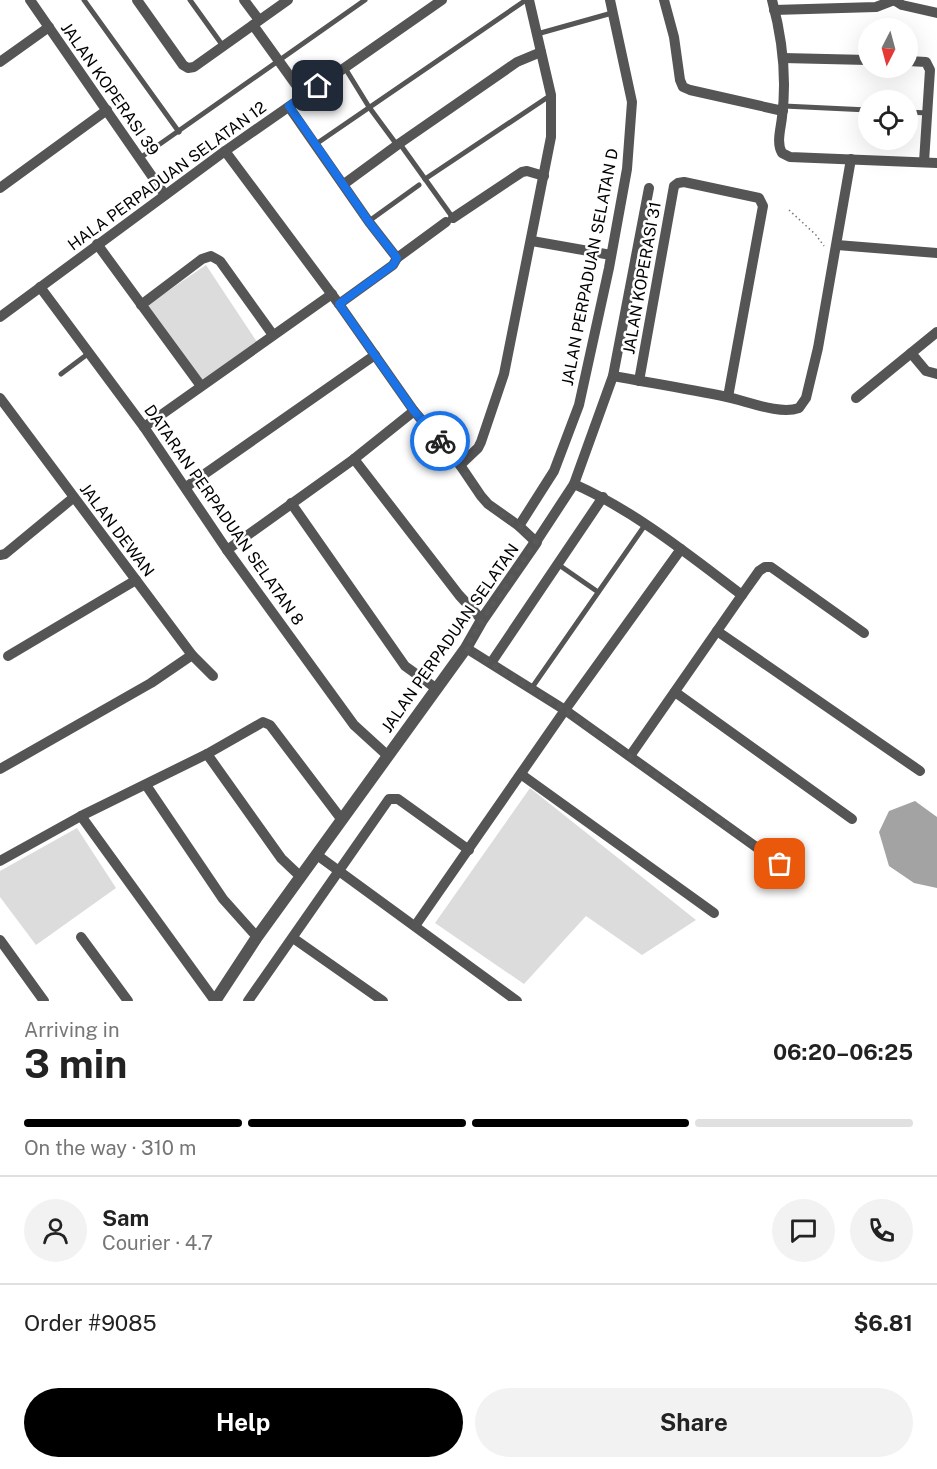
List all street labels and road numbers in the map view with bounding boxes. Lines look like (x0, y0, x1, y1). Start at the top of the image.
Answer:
street label: JALAN KOPERASI 39 (57, 19, 163, 159)
street label: HALA PERPADUAN SELATAN 12 (64, 98, 270, 254)
street label: JALAN PERPADUAN SELATAN D (558, 147, 622, 387)
street label: JALAN KOPERASI 31 (619, 200, 665, 356)
street label: DATARAN PERPADUAN SELATAN 8 (140, 401, 308, 629)
street label: JALAN DEWAN (76, 480, 158, 580)
street label: JALAN PERPADUAN SELATAN (377, 540, 523, 736)

